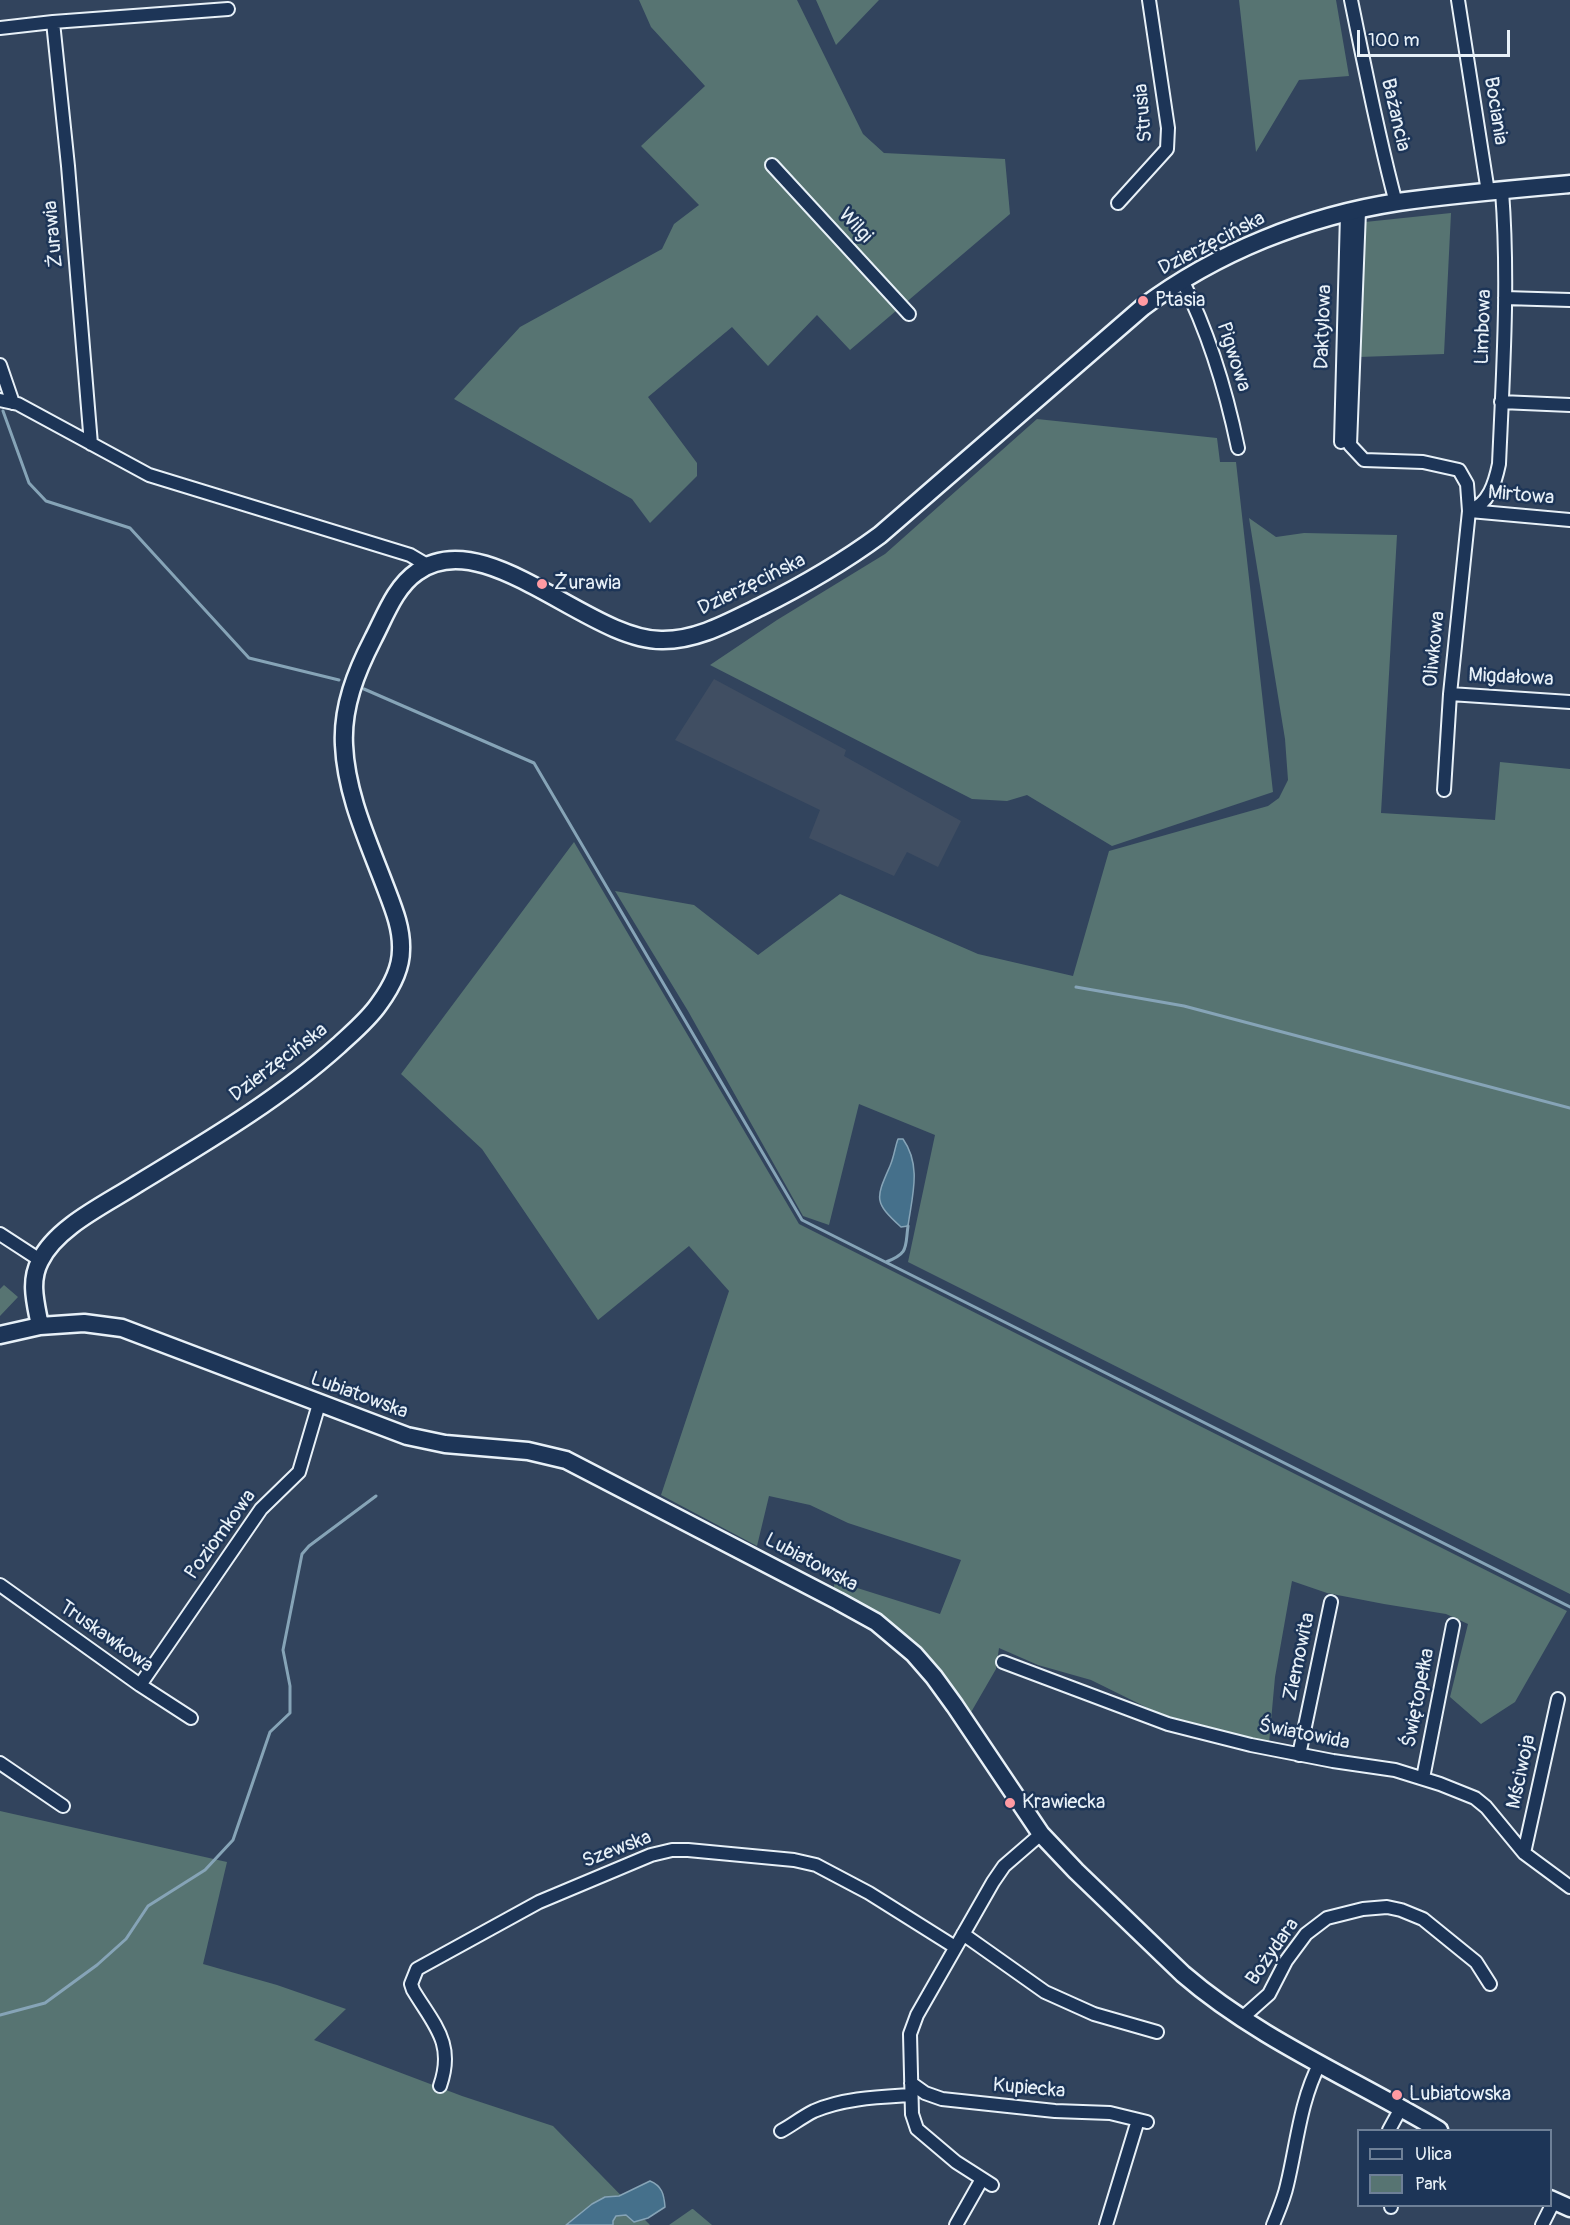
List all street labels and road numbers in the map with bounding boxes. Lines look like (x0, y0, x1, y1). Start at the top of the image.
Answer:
street label: Bociania (1478, 75, 1512, 147)
street label: Bażancia (1375, 76, 1415, 154)
street label: Strusia (1129, 83, 1159, 143)
street label: Żurawia (39, 200, 69, 268)
street label: Wilgi (833, 204, 877, 248)
street label: Dzierżęcińska (1155, 207, 1269, 281)
street label: Daktylowa (1311, 284, 1337, 370)
street label: Limbowa (1471, 289, 1497, 365)
street label: Pigwowa (1211, 319, 1255, 395)
street label: Mirtowa (1487, 481, 1555, 511)
street label: Dzierżęcińska (694, 549, 810, 621)
street label: Oliwkowa (1419, 610, 1451, 688)
street label: Migdałowa (1468, 664, 1554, 692)
street label: Dzierżęcińska (225, 1018, 333, 1108)
street label: Lubiatowska (307, 1367, 411, 1425)
street label: Poziomkowa (180, 1485, 262, 1585)
street label: Lubiatowska (760, 1528, 862, 1598)
street label: Truskawkowa (54, 1596, 158, 1678)
street label: Ziemowita (1279, 1611, 1321, 1703)
street label: Świętopełka (1398, 1646, 1440, 1750)
street label: Światowida (1256, 1714, 1352, 1756)
street label: Mściwoja (1502, 1733, 1542, 1811)
street label: Szewska (579, 1826, 655, 1874)
street label: Bożydara (1241, 1914, 1305, 1990)
street label: Kupiecka (992, 2074, 1066, 2104)

